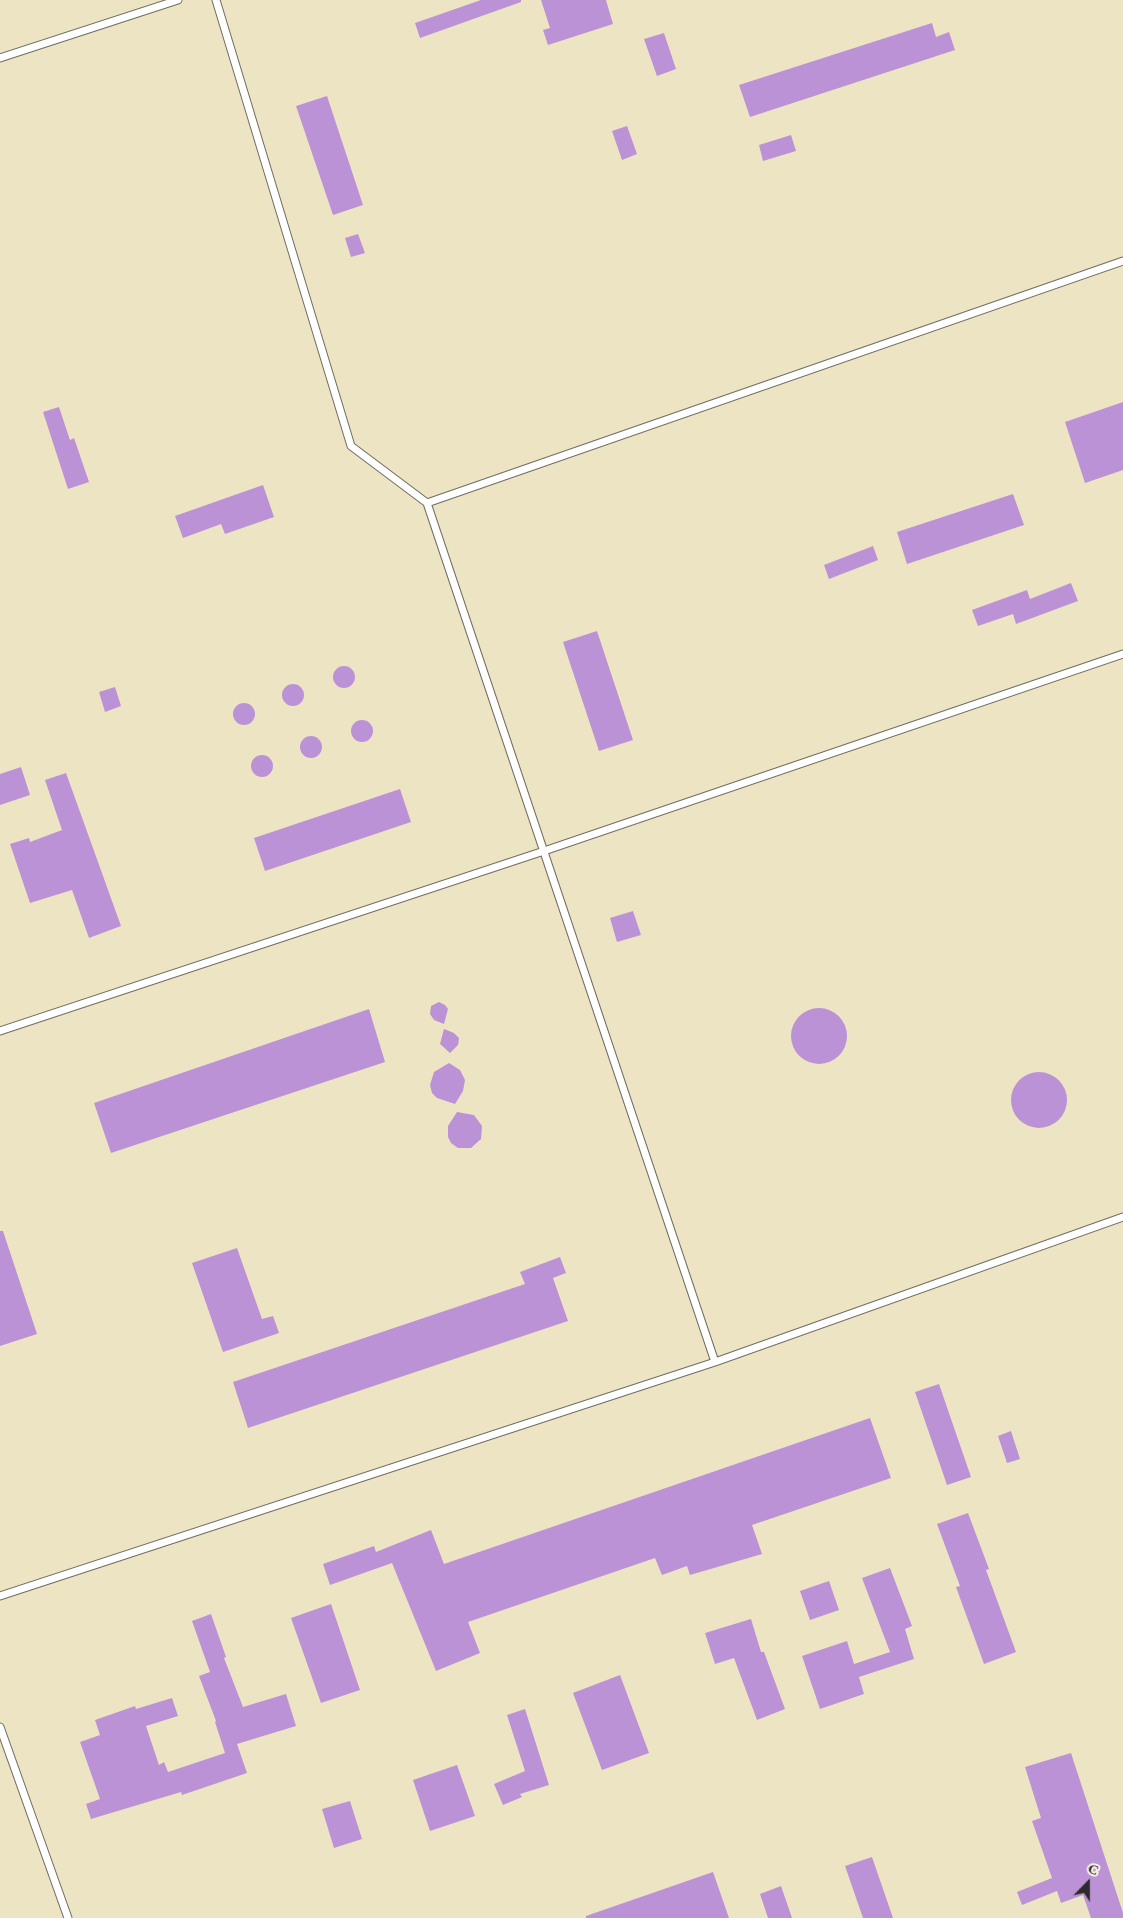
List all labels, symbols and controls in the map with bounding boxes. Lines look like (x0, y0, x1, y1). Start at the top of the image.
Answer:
north arrow (1063, 1858, 1113, 1908)
text: С (1086, 1859, 1102, 1879)

